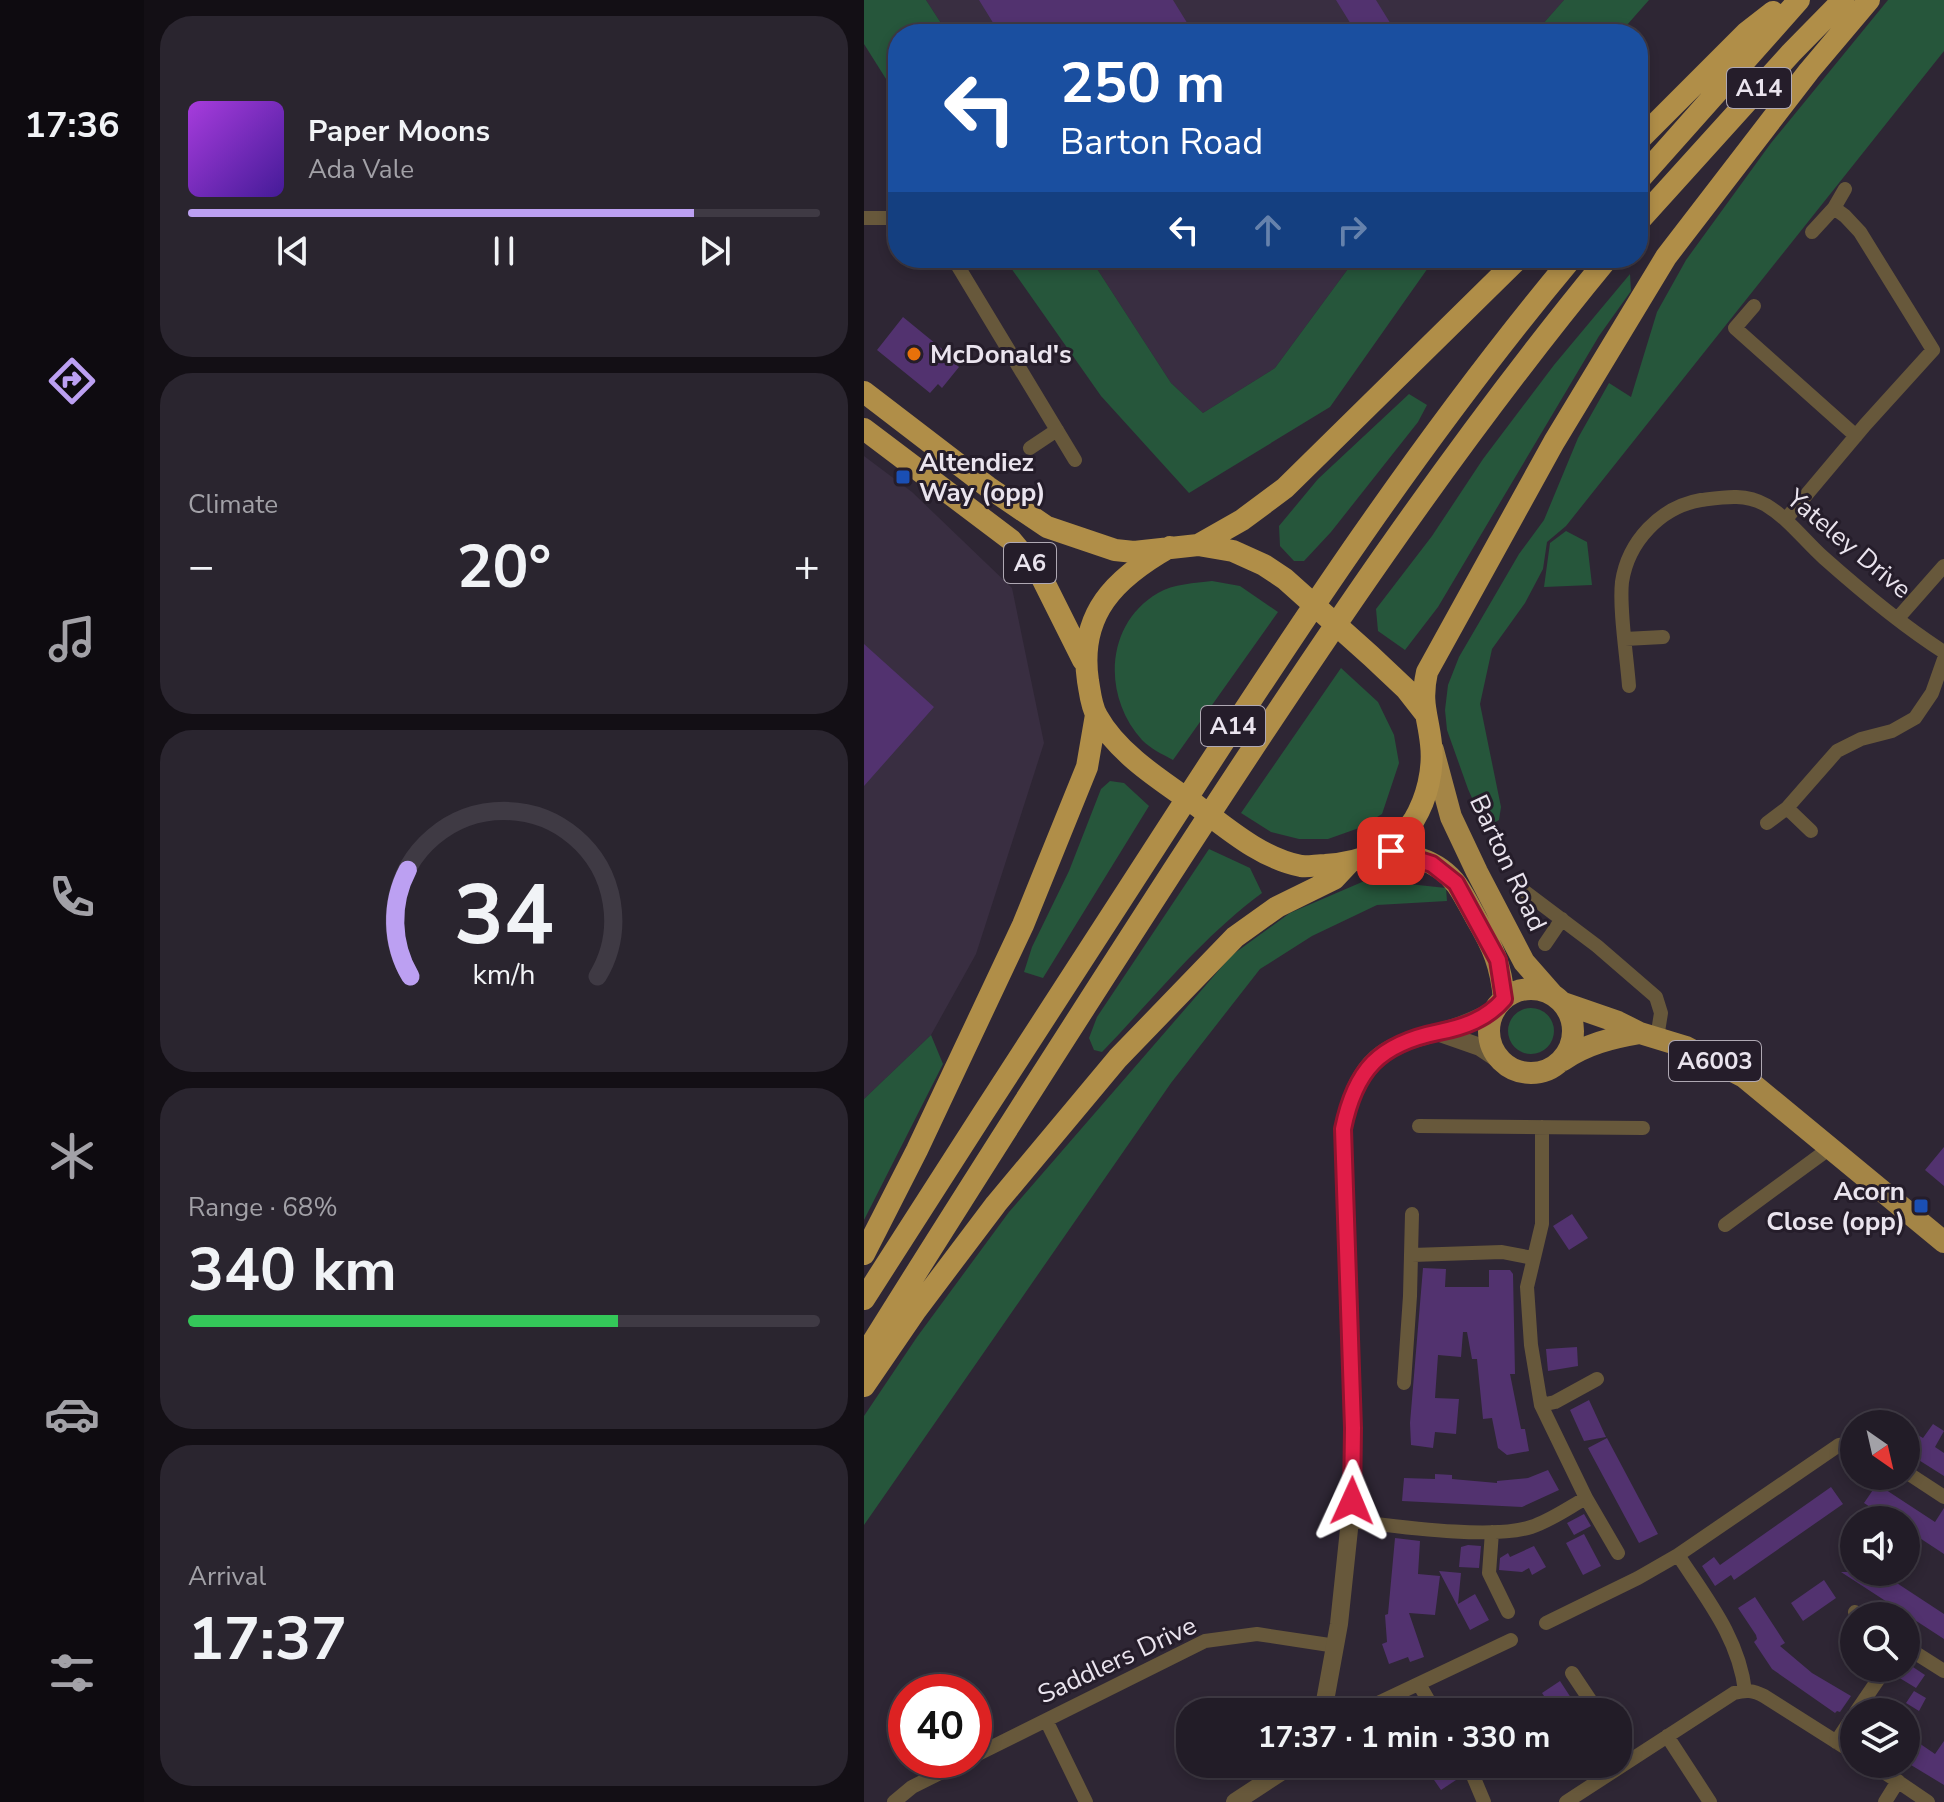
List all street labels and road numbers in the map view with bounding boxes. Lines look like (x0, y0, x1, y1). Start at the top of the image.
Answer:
road number: A14 (1727, 68, 1791, 108)
street label: Yateley Drive (1778, 481, 1919, 607)
road number: A6 (1004, 543, 1056, 583)
road number: A14 (1201, 706, 1265, 746)
street label: Barton Road (1461, 789, 1555, 937)
road number: A6003 (1669, 1041, 1761, 1081)
street label: Saddlers Drive (1032, 1608, 1202, 1712)

